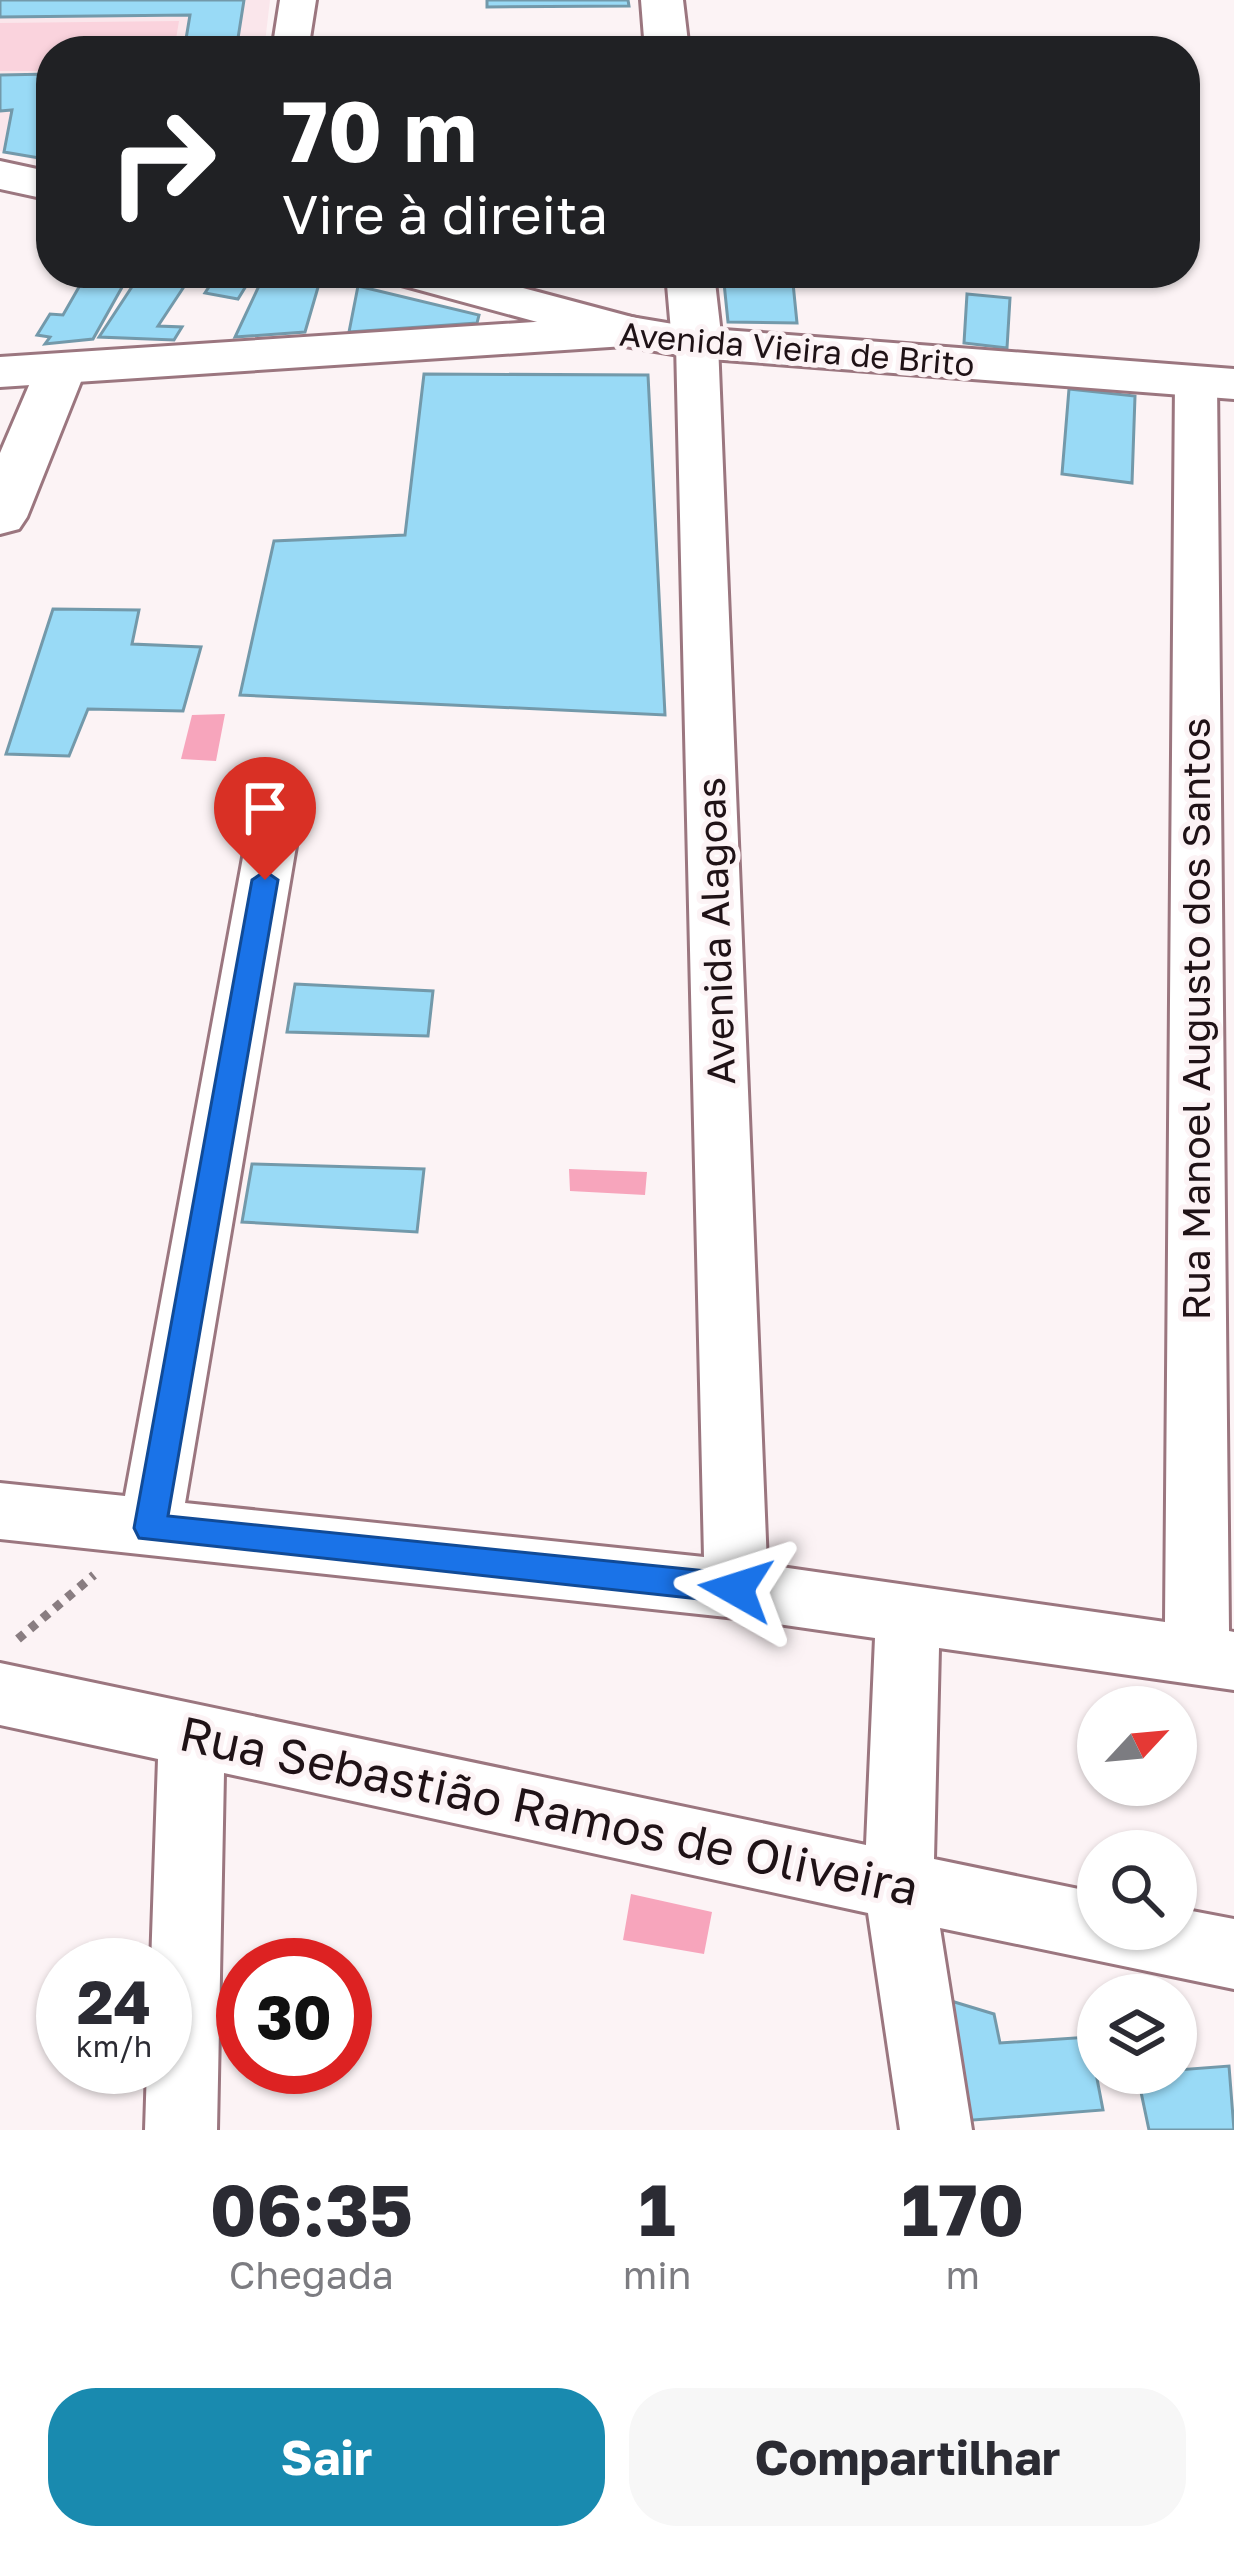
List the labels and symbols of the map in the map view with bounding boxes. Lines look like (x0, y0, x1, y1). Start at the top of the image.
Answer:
street label: Avenida Vieira de Brito (618, 314, 976, 383)
street label: Rua Manoel Augusto dos Santos (1172, 718, 1219, 1320)
pin (214, 757, 316, 880)
street label: Avenida Alagoas (687, 776, 744, 1086)
position arrow (673, 1526, 799, 1652)
north arrow (1077, 1686, 1197, 1806)
street label: Rua Sebastião Ramos de Oliveira (175, 1703, 924, 1917)
speed limit sign: 30 (216, 1938, 372, 2094)

